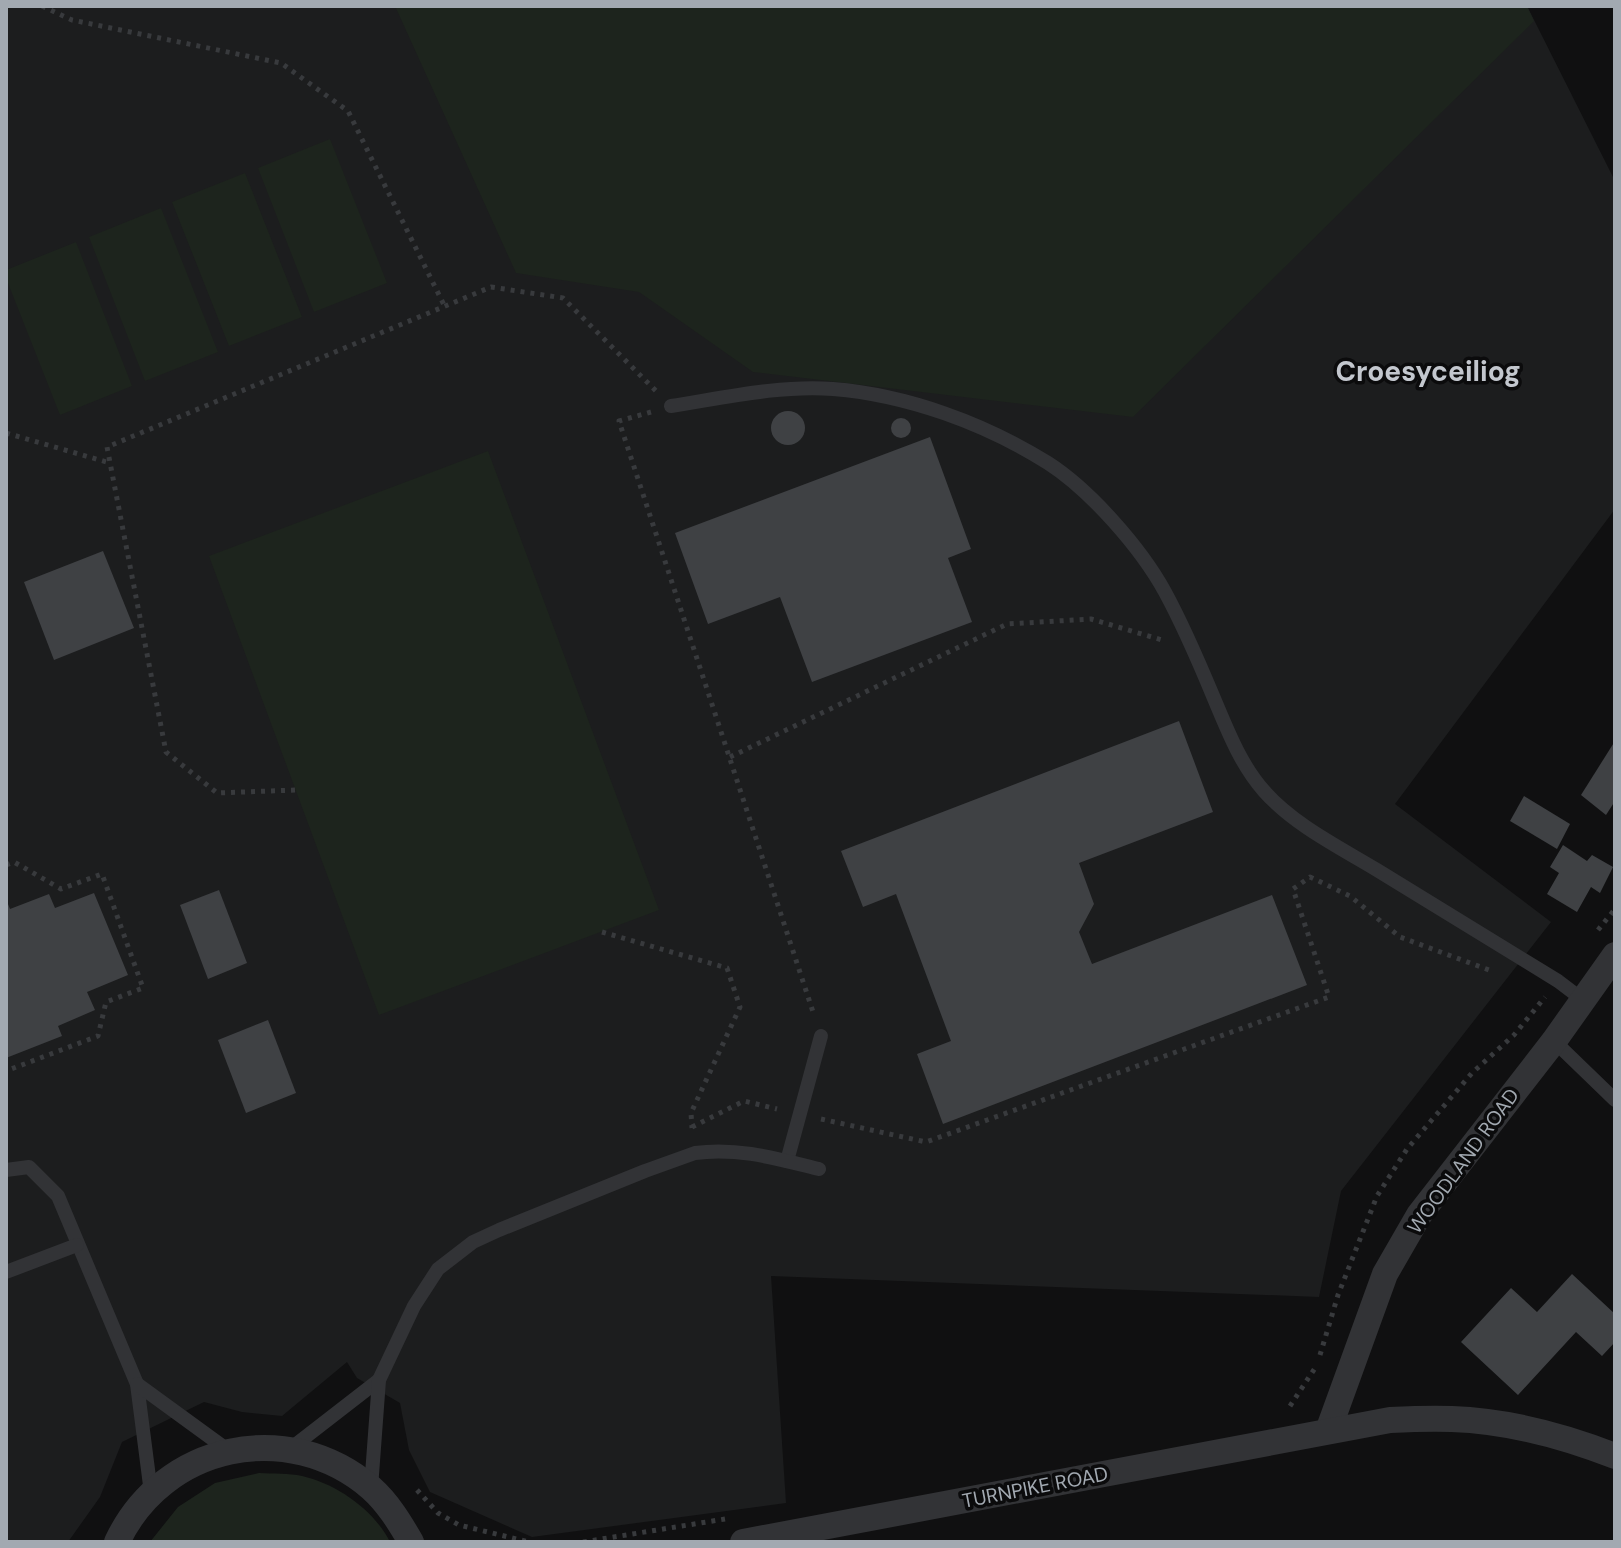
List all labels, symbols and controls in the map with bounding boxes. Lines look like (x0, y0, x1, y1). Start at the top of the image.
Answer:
district label: Croesyceiliog (1335, 353, 1521, 390)
street label: WOODLAND ROAD (1401, 1083, 1525, 1239)
street label: TURNPIKE ROAD (960, 1460, 1110, 1514)

